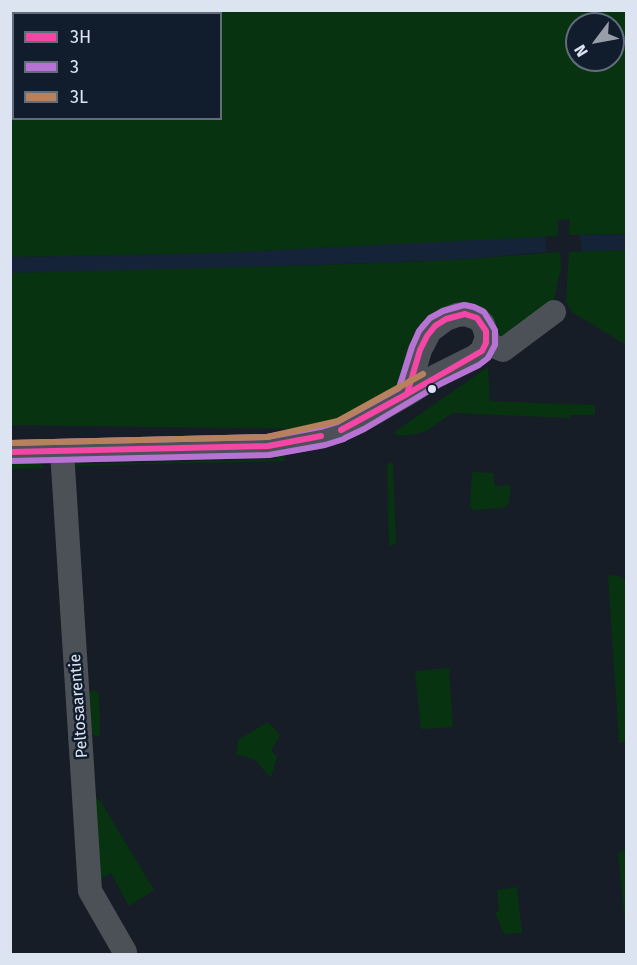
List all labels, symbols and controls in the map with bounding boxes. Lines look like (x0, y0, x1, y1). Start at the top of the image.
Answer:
legend (12, 12, 222, 120)
north arrow (565, 12, 625, 72)
text: 3H (70, 26, 91, 48)
text: N (570, 41, 592, 60)
text: 3 (70, 56, 79, 78)
text: 3L (70, 86, 88, 108)
unlabelled marker (426, 383, 438, 395)
street label: Peltosaarentie (66, 653, 92, 759)

